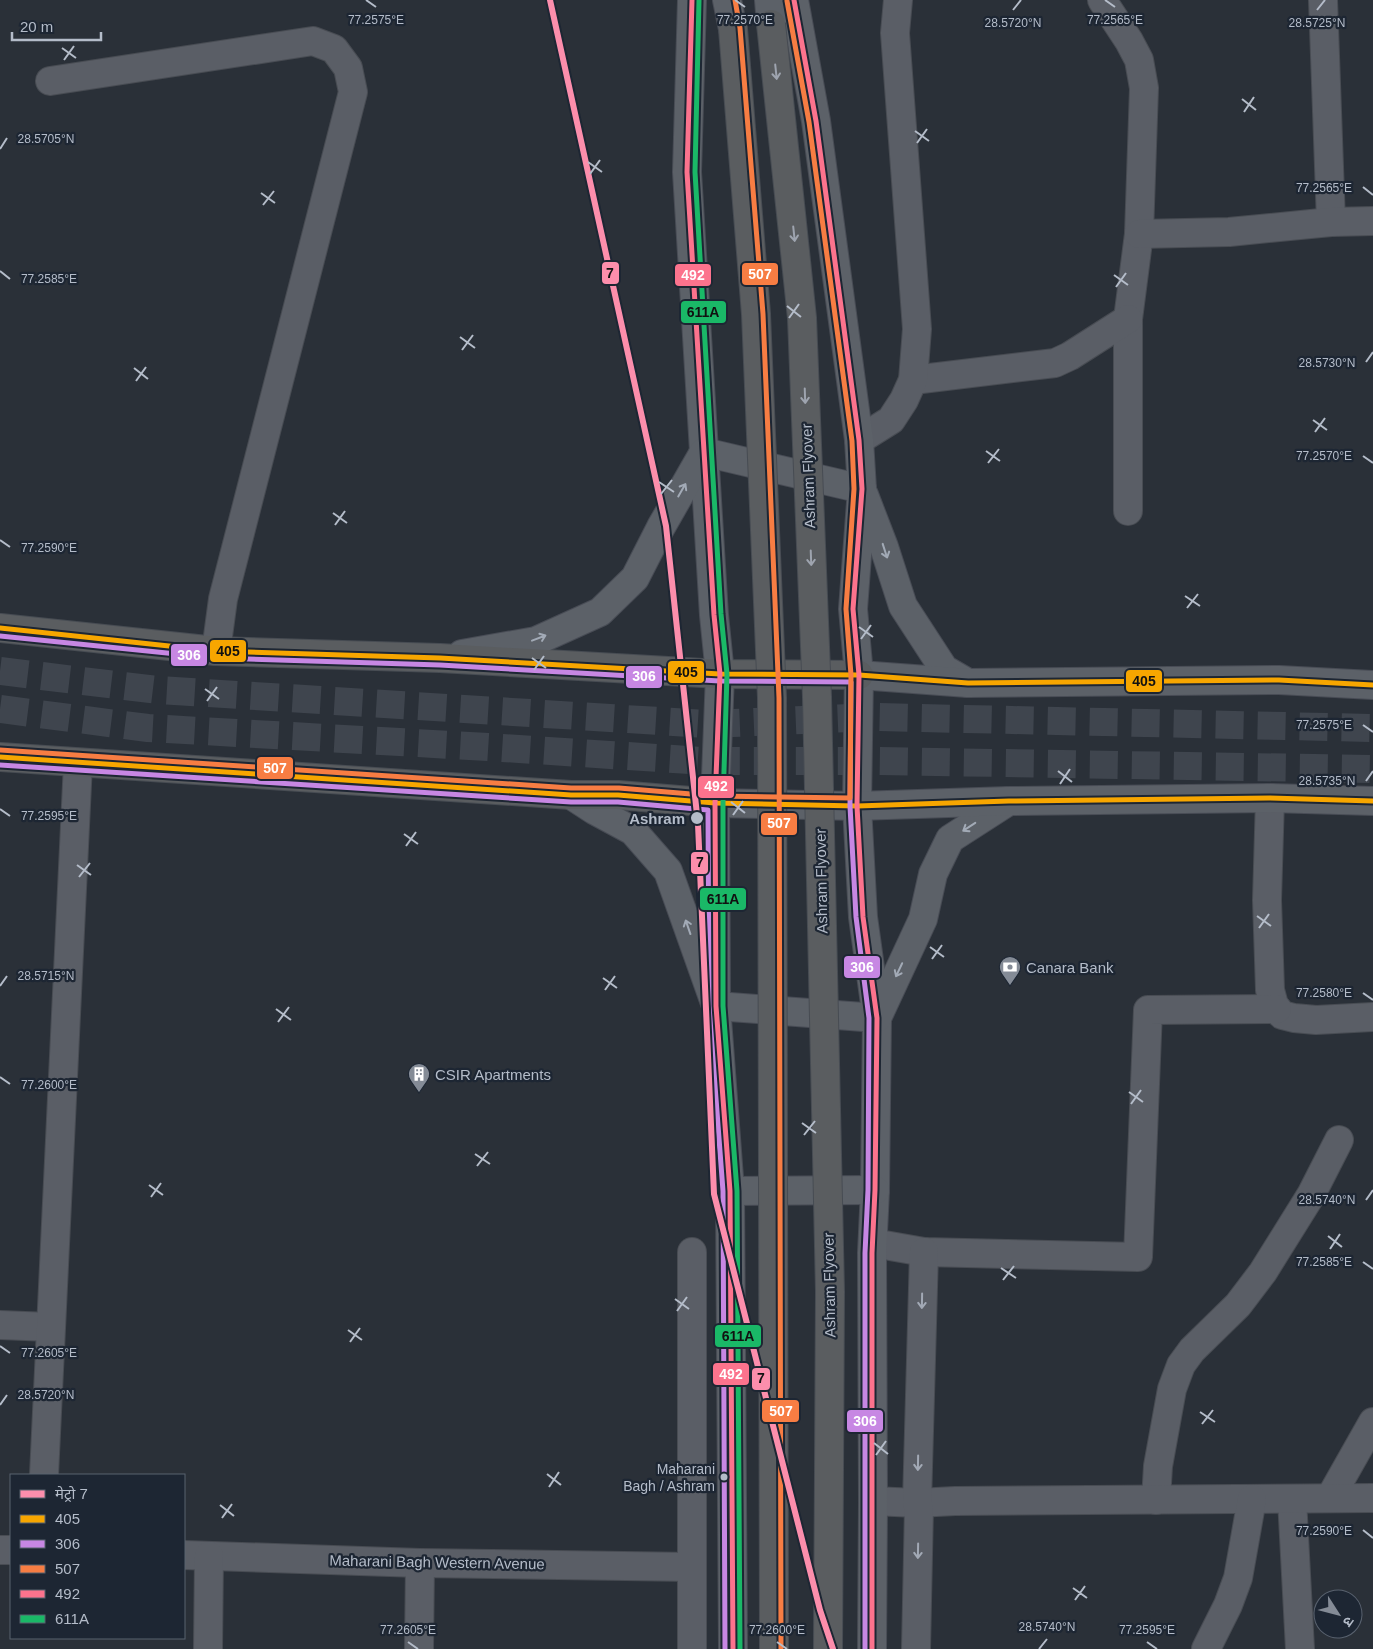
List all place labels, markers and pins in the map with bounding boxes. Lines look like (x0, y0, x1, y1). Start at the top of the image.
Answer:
place label: Ashram (629, 810, 685, 827)
marker: Ashram (689, 810, 705, 826)
bank icon: Canara Bank (998, 955, 1022, 986)
place label: Canara Bank (1026, 959, 1114, 976)
building icon: CSIR Apartments (407, 1062, 431, 1093)
place label: CSIR Apartments (435, 1066, 551, 1083)
place label: Maharani Bagh / Ashram (623, 1461, 715, 1494)
marker: Maharani Bagh / Ashram (719, 1472, 729, 1482)

